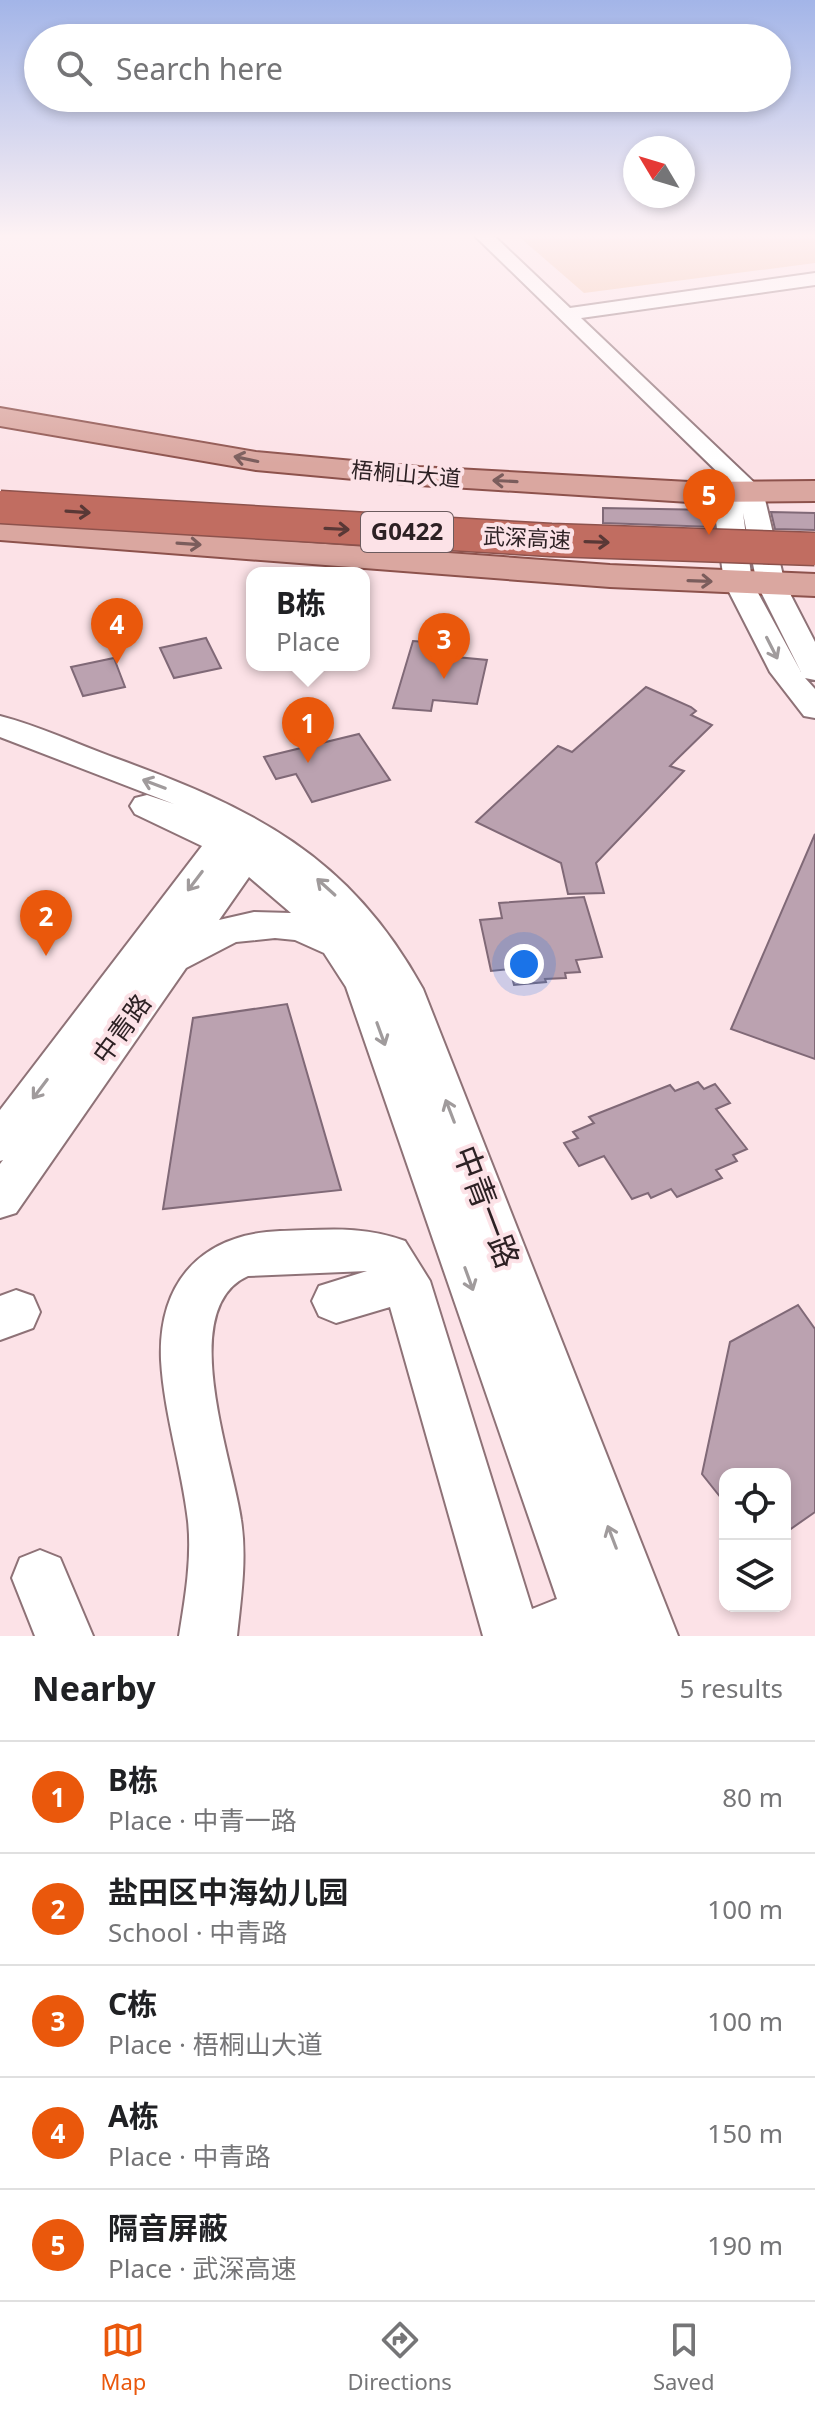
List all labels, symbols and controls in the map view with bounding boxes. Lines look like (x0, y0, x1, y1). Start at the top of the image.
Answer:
search box (24, 24, 791, 112)
icon: search (52, 46, 96, 90)
text: Search here (116, 48, 283, 89)
north arrow (623, 136, 695, 208)
one-way arrow (234, 451, 260, 466)
street label: 梧桐山大道 (350, 453, 462, 493)
pin: 5 (683, 469, 735, 535)
one-way arrow (492, 474, 519, 489)
one-way arrow (64, 505, 91, 520)
road number: G0422 (361, 512, 453, 552)
street label: 武深高速 (482, 520, 572, 554)
one-way arrow (323, 521, 350, 536)
one-way arrow (583, 534, 610, 549)
one-way arrow (175, 537, 202, 552)
popup (246, 567, 370, 671)
one-way arrow (686, 573, 713, 588)
text: B栋 (276, 582, 326, 623)
pin: 4 (91, 598, 143, 664)
pin: 3 (418, 613, 470, 679)
text: Place (276, 623, 340, 659)
one-way arrow (765, 636, 781, 660)
pin: 1 (282, 697, 334, 763)
one-way arrow (142, 776, 167, 790)
one-way arrow (186, 870, 203, 891)
one-way arrow (316, 878, 336, 896)
pin: 2 (20, 890, 72, 956)
your location (504, 944, 544, 984)
street label: 中青路 (84, 986, 159, 1071)
one-way arrow (375, 1021, 390, 1046)
one-way arrow (31, 1078, 48, 1100)
one-way arrow (442, 1099, 456, 1124)
street label: 中青一路 (444, 1139, 530, 1274)
one-way arrow (463, 1266, 478, 1291)
map controls (719, 1468, 791, 1612)
button: locate (719, 1468, 791, 1540)
one-way arrow (604, 1525, 618, 1550)
button: layers (719, 1540, 791, 1612)
text: Nearby (32, 1665, 156, 1711)
text: 5 results (679, 1670, 783, 1706)
text: B栋 (108, 1759, 158, 1800)
text: 1 (51, 1779, 65, 1815)
text: 80 m (722, 1779, 783, 1815)
text: Place · 中青一路 (108, 1802, 297, 1838)
text: 盐田区中海幼儿园 (108, 1871, 348, 1912)
text: 2 (51, 1891, 65, 1927)
text: 100 m (707, 1891, 783, 1927)
text: School · 中青路 (108, 1914, 287, 1950)
text: C栋 (108, 1983, 157, 2024)
text: 3 (51, 2003, 65, 2039)
text: 100 m (707, 2003, 783, 2039)
text: Place · 梧桐山大道 (108, 2026, 323, 2062)
text: A栋 (108, 2095, 159, 2136)
text: 4 (51, 2115, 65, 2151)
text: 150 m (707, 2115, 783, 2151)
text: Place · 中青路 (108, 2138, 271, 2174)
text: 隔音屏蔽 (108, 2207, 228, 2248)
text: 5 (51, 2227, 65, 2263)
text: 190 m (707, 2227, 783, 2263)
text: Place · 武深高速 (108, 2250, 297, 2286)
tab: Map (101, 2318, 146, 2396)
tab: Directions (347, 2318, 452, 2396)
tab: Saved (653, 2318, 714, 2396)

